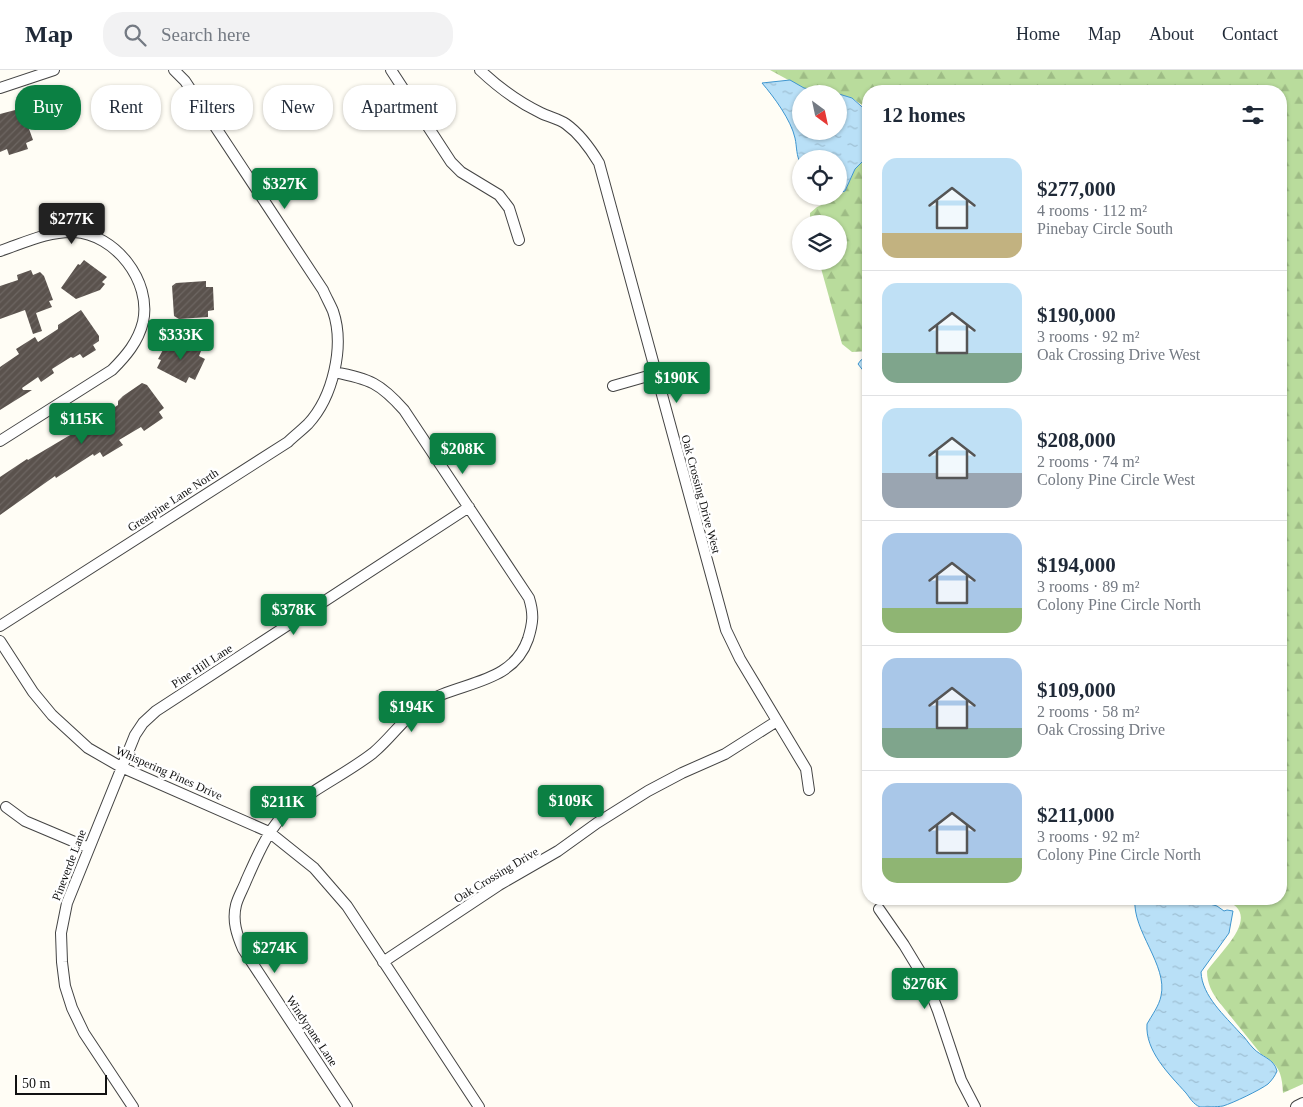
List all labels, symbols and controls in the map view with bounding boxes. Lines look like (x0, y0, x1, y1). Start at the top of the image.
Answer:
search box (103, 12, 453, 57)
text: Map (25, 21, 73, 47)
icon: search (121, 21, 149, 49)
text: Search here (161, 24, 250, 45)
text: Home (1016, 24, 1060, 44)
text: Map (1088, 24, 1121, 44)
text: About (1149, 24, 1194, 44)
text: Contact (1222, 24, 1278, 44)
chip: Buy (15, 85, 81, 130)
chip: Rent (91, 85, 161, 130)
chip: Filters (171, 85, 253, 130)
chip: New (263, 85, 333, 130)
chip: Apartment (343, 85, 456, 130)
north arrow (792, 85, 848, 140)
map controls (792, 85, 847, 270)
icon: filters (1239, 101, 1267, 129)
text: 12 homes (882, 103, 965, 127)
button: locate (792, 150, 847, 205)
pin: $327K (250, 168, 320, 210)
text: $327K (263, 175, 307, 192)
text: $277,000 (1037, 177, 1116, 201)
icon: home (922, 178, 982, 238)
pin: $277K (37, 202, 107, 245)
text: 4 rooms · 112 m² (1037, 202, 1147, 219)
text: $277K (50, 210, 94, 227)
button: layers (792, 215, 847, 270)
text: Pinebay Circle South (1037, 220, 1173, 237)
icon: home (922, 303, 982, 363)
text: $190,000 (1037, 303, 1116, 327)
pin: $333K (146, 318, 216, 361)
text: $333K (159, 326, 203, 343)
text: 3 rooms · 92 m² (1037, 328, 1140, 345)
text: Oak Crossing Drive West (1037, 346, 1200, 363)
pin: $190K (642, 362, 712, 404)
text: $190K (655, 369, 699, 386)
pin: $115K (47, 402, 117, 445)
text: $115K (60, 410, 104, 427)
icon: home (922, 428, 982, 488)
text: $208,000 (1037, 428, 1116, 452)
pin: $208K (428, 432, 498, 475)
street label: Oak Crossing Drive West (678, 433, 724, 556)
text: $208K (441, 440, 485, 457)
text: 2 rooms · 74 m² (1037, 453, 1140, 470)
street label: Greatpine Lane North (125, 465, 221, 535)
text: Colony Pine Circle West (1037, 471, 1195, 488)
icon: home (922, 553, 982, 613)
text: $194,000 (1037, 553, 1116, 577)
text: 3 rooms · 89 m² (1037, 578, 1140, 595)
pin: $378K (259, 594, 329, 636)
text: Colony Pine Circle North (1037, 596, 1201, 613)
text: $378K (272, 601, 316, 618)
street label: Pine Hill Lane (169, 641, 235, 691)
icon: home (922, 678, 982, 738)
text: $109,000 (1037, 678, 1116, 702)
pin: $194K (377, 690, 447, 733)
text: $194K (390, 698, 434, 715)
text: 2 rooms · 58 m² (1037, 703, 1140, 720)
text: Oak Crossing Drive (1037, 721, 1165, 738)
street label: Whispering Pines Drive (113, 743, 225, 803)
pin: $109K (536, 784, 606, 827)
pin: $211K (248, 786, 318, 828)
text: $109K (549, 792, 593, 809)
text: $211K (261, 793, 305, 810)
icon: home (922, 803, 982, 863)
text: $211,000 (1037, 803, 1115, 827)
street label: Pineverde Lane (49, 827, 89, 903)
text: 3 rooms · 92 m² (1037, 828, 1140, 845)
street label: Oak Crossing Drive (451, 844, 541, 906)
text: Colony Pine Circle North (1037, 846, 1201, 863)
pin: $274K (240, 932, 310, 974)
text: $274K (253, 939, 297, 956)
pin: $276K (890, 968, 960, 1010)
text: $276K (903, 975, 947, 992)
street label: Windypane Lane (283, 993, 341, 1069)
scale bar (15, 1072, 108, 1095)
text: 50 m (22, 1076, 50, 1091)

